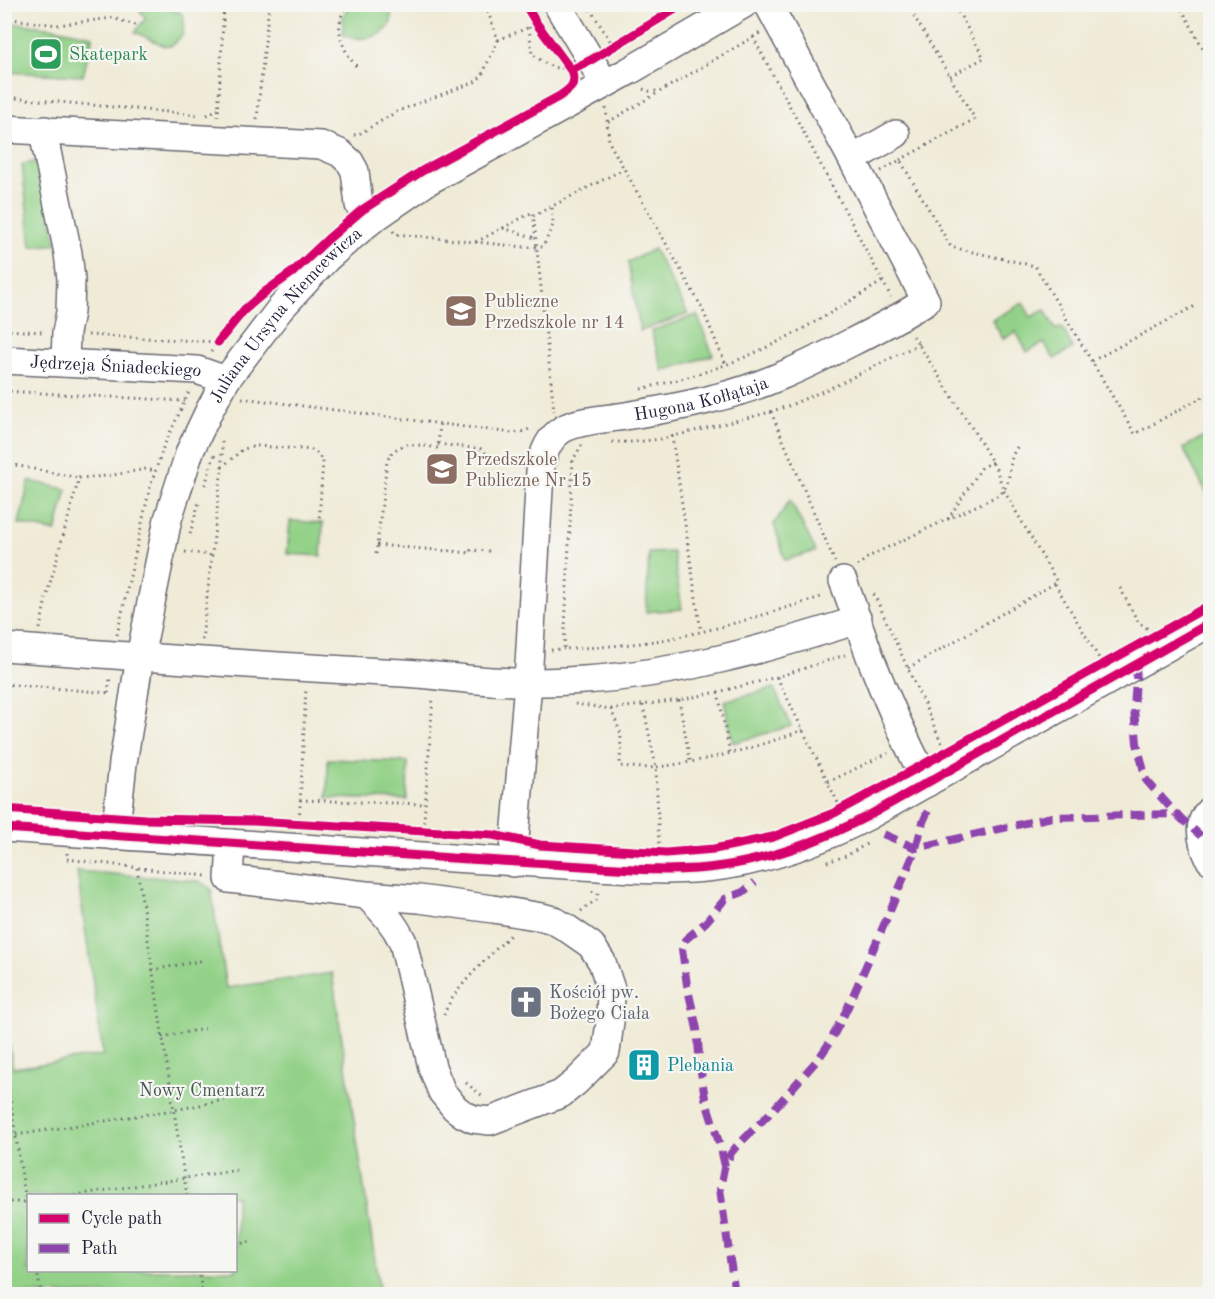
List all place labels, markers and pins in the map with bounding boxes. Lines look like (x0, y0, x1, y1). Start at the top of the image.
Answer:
sports icon: Skatepark (28, 36, 64, 72)
place label: Skatepark (69, 46, 148, 64)
school or university icon: Publiczne Przedszkole nr 14 (443, 293, 479, 329)
place label: Publiczne Przedszkole nr 14 (484, 293, 624, 332)
school or university icon: Przedszkole Publiczne Nr 15 (424, 451, 460, 487)
place label: Przedszkole Publiczne Nr 15 (465, 451, 592, 490)
church icon: Kościół pw. Bożego Ciała (508, 984, 544, 1020)
place label: Kościół pw. Bożego Ciała (549, 984, 650, 1023)
building icon: Plebania (626, 1047, 662, 1083)
place label: Plebania (667, 1057, 734, 1075)

